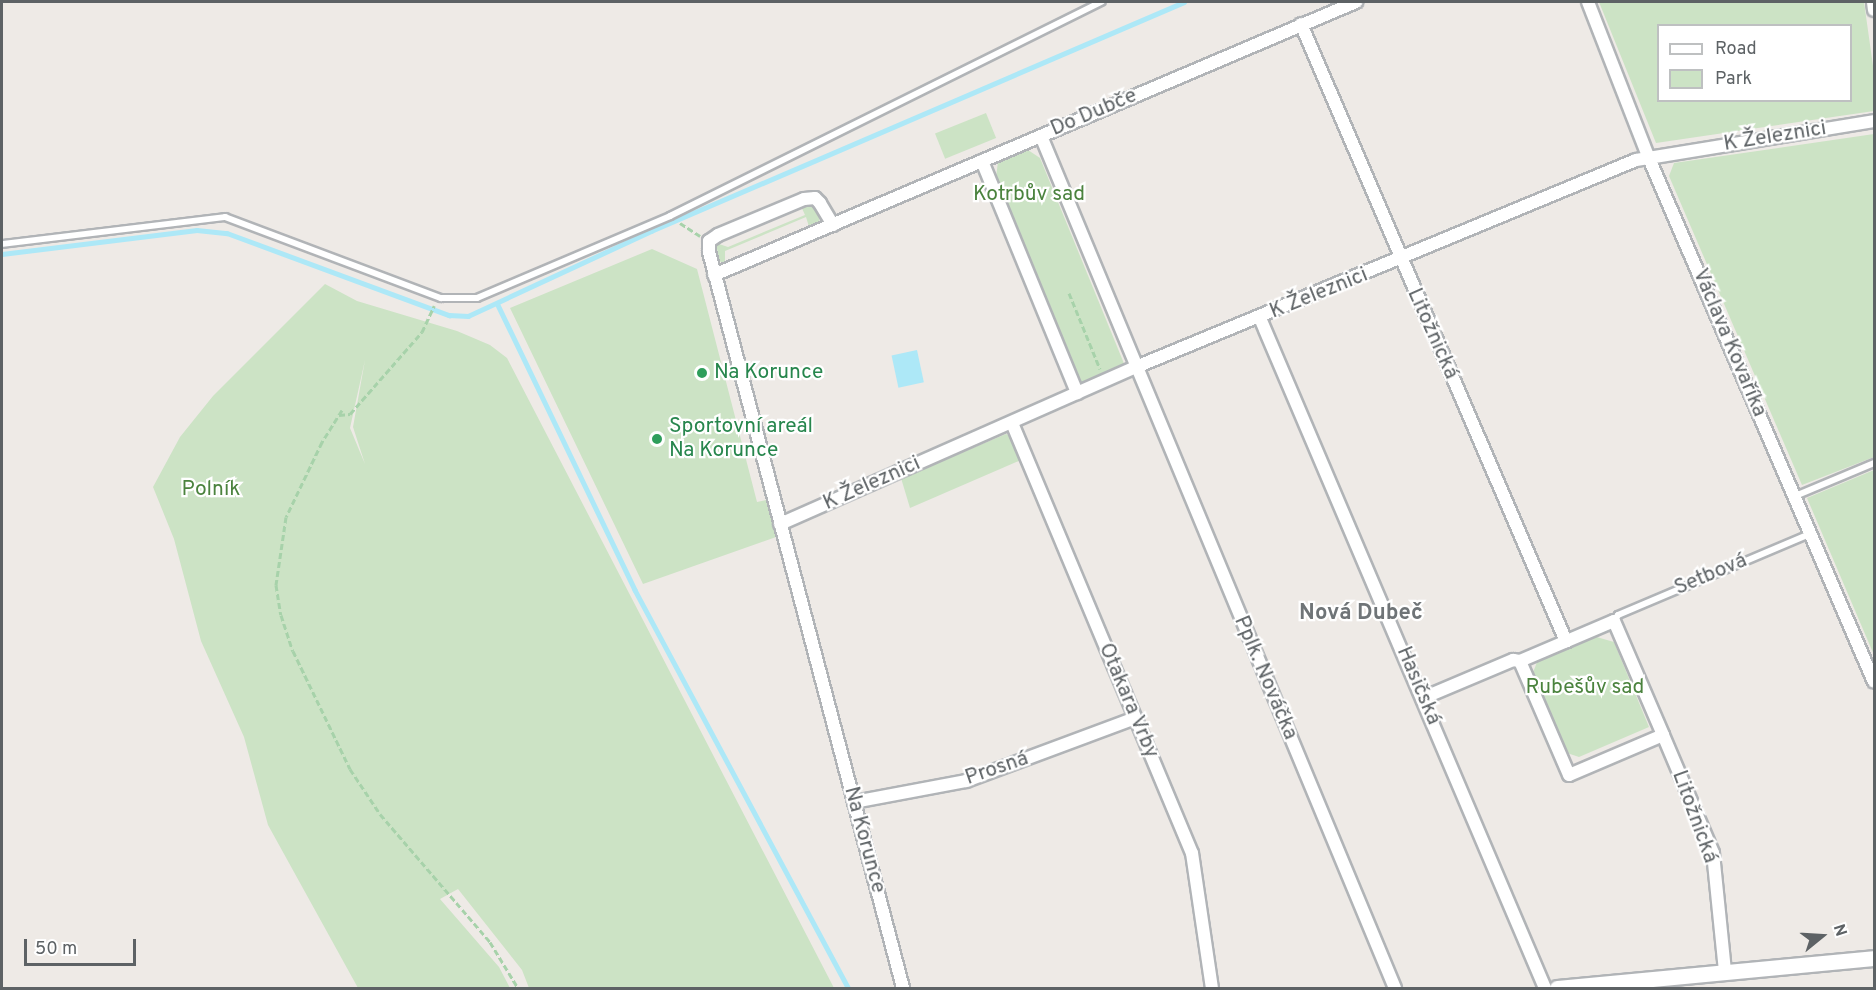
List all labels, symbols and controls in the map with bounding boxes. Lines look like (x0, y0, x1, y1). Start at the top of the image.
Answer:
legend (1657, 24, 1852, 102)
text: Road (1715, 38, 1757, 61)
text: Park (1715, 68, 1752, 91)
street label: Do Dubče (1047, 84, 1141, 142)
street label: K Železnici (1722, 116, 1828, 158)
park label: Kotrbův sad (973, 182, 1085, 208)
street label: K Železnici (1266, 263, 1372, 325)
street label: Václava Kovaříka (1686, 265, 1772, 421)
street label: Litožnická (1401, 285, 1463, 383)
place label: Na Korunce (714, 360, 823, 386)
marker: Na Korunce (695, 366, 709, 380)
place label: Sportovní areál Na Korunce (669, 414, 813, 464)
marker: Sportovní areál Na Korunce (650, 432, 664, 446)
street label: K Železnici (820, 451, 924, 517)
park label: Polník (182, 477, 240, 503)
street label: Setbová (1671, 548, 1751, 602)
district label: Nová Dubeč (1299, 601, 1423, 627)
street label: Pplk. Nováčka (1228, 612, 1302, 744)
street label: Otakara Vrby (1092, 639, 1164, 763)
street label: Hasičská (1390, 643, 1446, 729)
park label: Rubešův sad (1526, 675, 1644, 701)
street label: Prosná (962, 746, 1032, 792)
street label: Litožnická (1666, 767, 1722, 867)
street label: Na Korunce (838, 784, 890, 896)
north arrow (1792, 906, 1852, 966)
text: N (1828, 922, 1850, 939)
scale bar (27, 927, 140, 965)
text: 50 m (35, 938, 77, 961)

